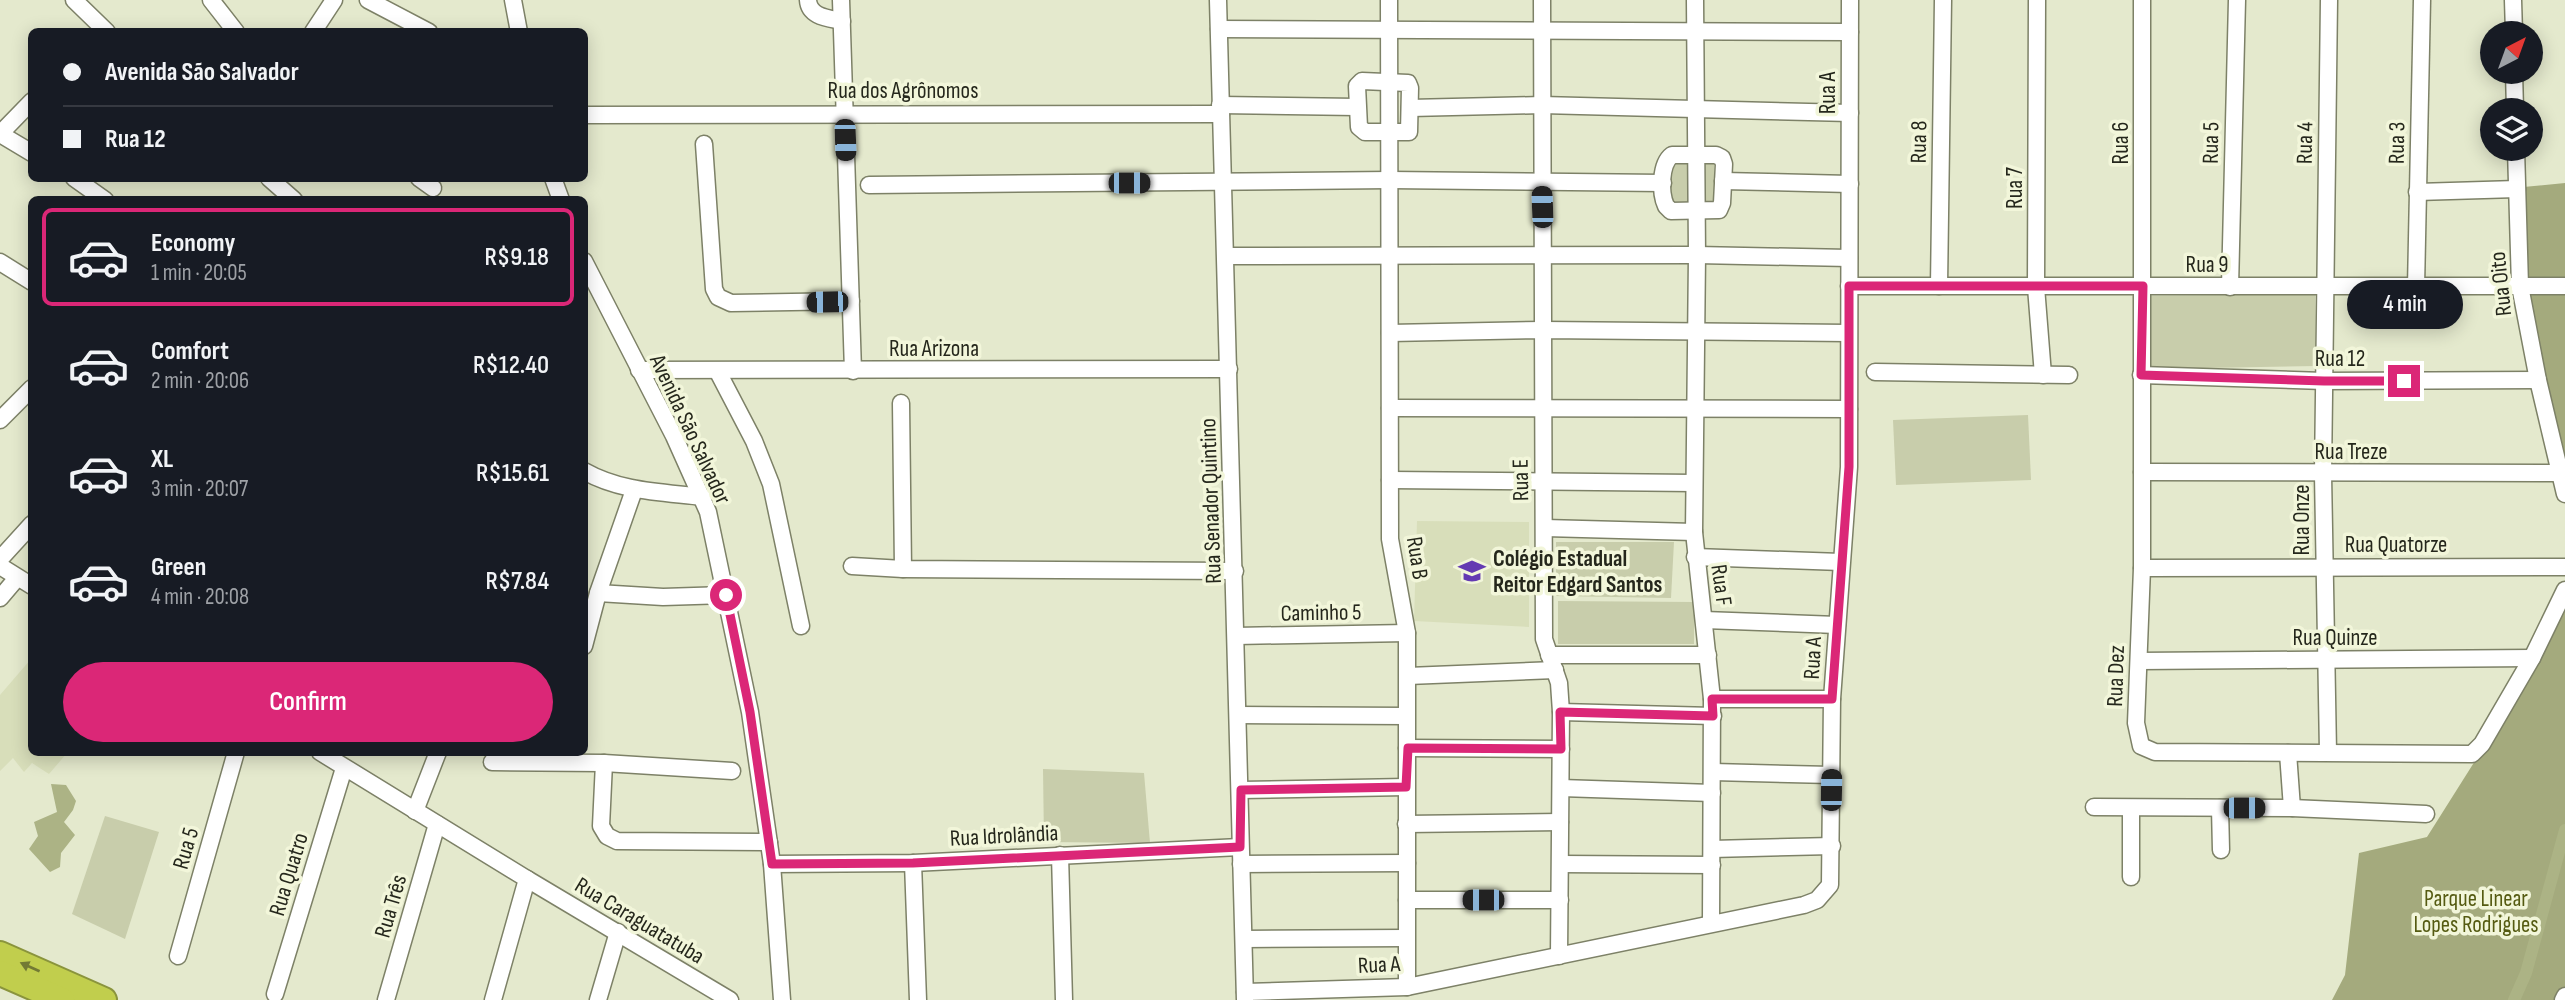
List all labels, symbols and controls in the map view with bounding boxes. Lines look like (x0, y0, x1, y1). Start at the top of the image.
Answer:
north arrow (2480, 21, 2543, 84)
map controls (2480, 21, 2543, 161)
text: Avenida São Salvador (105, 57, 299, 88)
street label: Rua A (1814, 72, 1842, 114)
street label: Rua dos Agrônomos (828, 77, 978, 105)
button: layers (2480, 98, 2543, 161)
car (834, 119, 857, 161)
street label: Rua 8 (1905, 120, 1933, 164)
street label: Rua 4 (2291, 121, 2319, 164)
street label: Rua 6 (2107, 122, 2135, 164)
street label: Rua 5 (2197, 122, 2225, 164)
street label: Rua 3 (2383, 122, 2411, 164)
text: Rua 12 (105, 124, 166, 155)
street label: Rua 7 (2001, 167, 2029, 209)
car (1109, 173, 1151, 194)
car (1531, 186, 1554, 228)
icon: car (67, 226, 130, 289)
text: Economy (151, 228, 235, 259)
text: R$9.18 (485, 242, 549, 273)
street label: Rua Oito (2484, 250, 2518, 318)
street label: Rua 9 (2186, 251, 2228, 279)
text: 1 min · 20:05 (151, 259, 247, 287)
callout: 4 min (2346, 280, 2462, 328)
text: 4 min (2383, 290, 2427, 318)
car (806, 291, 849, 313)
icon: car (67, 334, 130, 397)
street label: Rua Arizona (889, 335, 979, 363)
text: Comfort (151, 336, 229, 367)
street label: Rua 12 (2315, 345, 2365, 373)
street label: Avenida São Salvador (643, 349, 737, 509)
text: R$12.40 (473, 350, 549, 381)
route end (2388, 365, 2420, 397)
text: 2 min · 20:06 (151, 367, 249, 395)
street label: Rua Senador Quintino (1194, 418, 1228, 584)
street label: Rua Treze (2314, 438, 2388, 466)
icon: car (67, 442, 130, 505)
text: XL (151, 444, 173, 475)
text: R$15.61 (476, 458, 549, 489)
street label: Rua E (1507, 459, 1535, 501)
text: 3 min · 20:07 (151, 475, 248, 503)
street label: Rua Onze (2288, 484, 2316, 556)
street label: Rua Quatorze (2345, 531, 2447, 559)
street label: Rua B (1400, 535, 1434, 582)
place label: Colégio Estadual Reitor Edgard Santos (1493, 545, 1663, 599)
icon: car (67, 550, 130, 613)
text: Green (151, 552, 206, 583)
school or university icon: Colégio Estadual Reitor Edgard Santos (1457, 556, 1487, 586)
street label: Rua F (1704, 562, 1738, 608)
text: R$7.84 (486, 566, 549, 597)
route start (710, 579, 742, 611)
text: 4 min · 20:08 (151, 583, 249, 611)
street label: Caminho 5 (1280, 598, 1362, 628)
street label: Rua Quinze (2292, 624, 2378, 652)
street label: Rua A (1798, 636, 1828, 680)
street label: Rua Dez (2101, 645, 2131, 707)
button: Confirm (63, 662, 553, 742)
car (1821, 769, 1842, 811)
car (2224, 798, 2266, 819)
street label: Rua Idrolândia (949, 819, 1059, 853)
street label: Rua 5 (167, 824, 205, 872)
street label: Rua Quatro (263, 829, 315, 919)
street label: Rua Caraguatatuba (570, 871, 709, 970)
street label: Rua Três (369, 872, 413, 941)
park label: Parque Linear Lopes Rodrigues (2413, 885, 2539, 939)
car (1463, 890, 1505, 911)
street label: Rua A (1357, 950, 1401, 980)
one-way arrow (19, 961, 40, 972)

